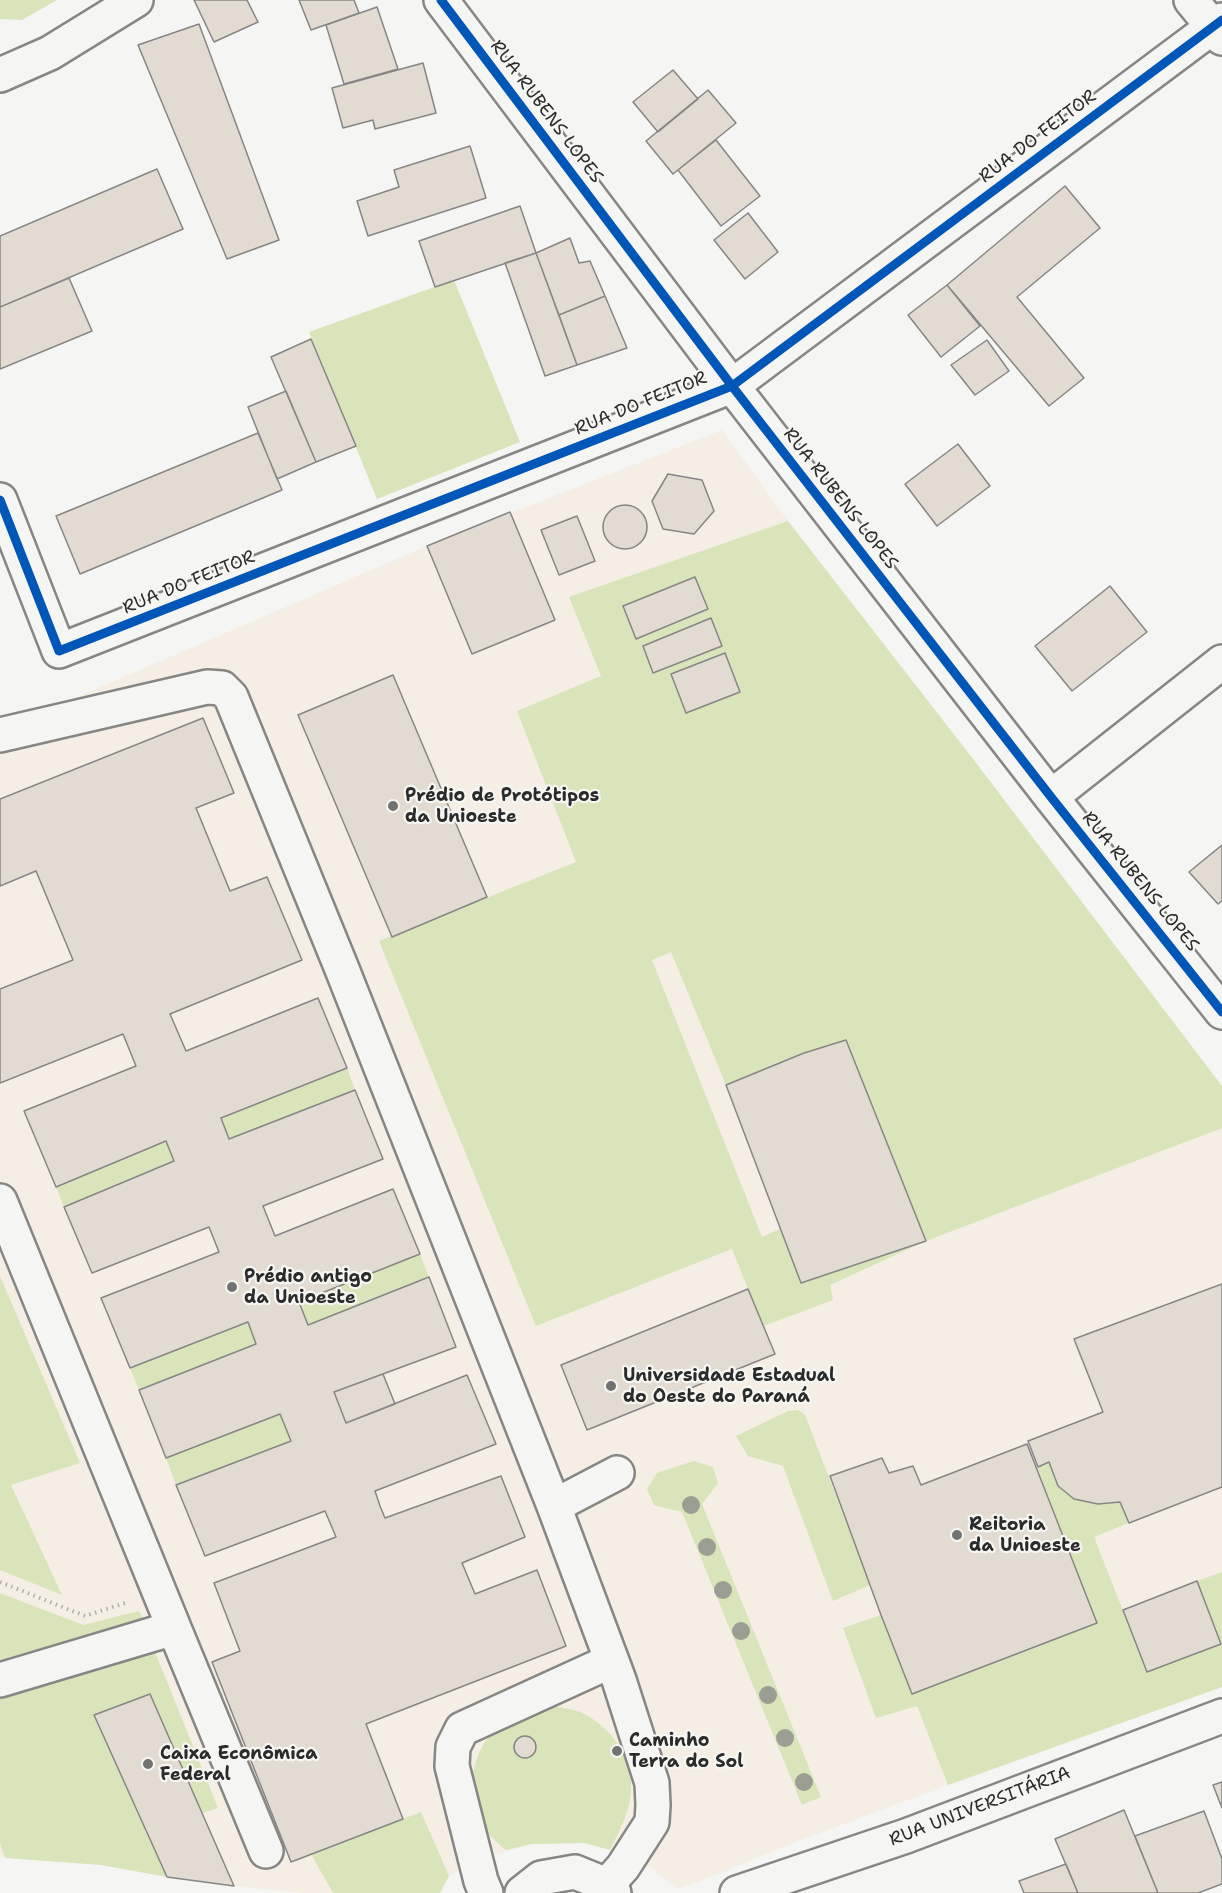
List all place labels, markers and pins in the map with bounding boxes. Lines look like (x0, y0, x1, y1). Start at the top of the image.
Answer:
place label: Prédio de Protótipos da Unioeste (405, 785, 599, 828)
marker: Prédio de Protótipos da Unioeste (386, 799, 400, 813)
place label: Prédio antigo da Unioeste (244, 1266, 372, 1308)
marker: Prédio antigo da Unioeste (225, 1280, 239, 1294)
place label: Universidade Estadual do Oeste do Paraná (623, 1365, 835, 1408)
marker: Universidade Estadual do Oeste do Paraná (604, 1379, 618, 1393)
place label: Reitoria da Unioeste (969, 1514, 1081, 1556)
marker: Reitoria da Unioeste (950, 1528, 964, 1542)
place label: Caminho Terra do Sol (629, 1730, 744, 1772)
place label: Caixa Econômica Federal (160, 1743, 317, 1786)
marker: Caminho Terra do Sol (610, 1744, 624, 1758)
marker: Caixa Econômica Federal (141, 1757, 155, 1771)

